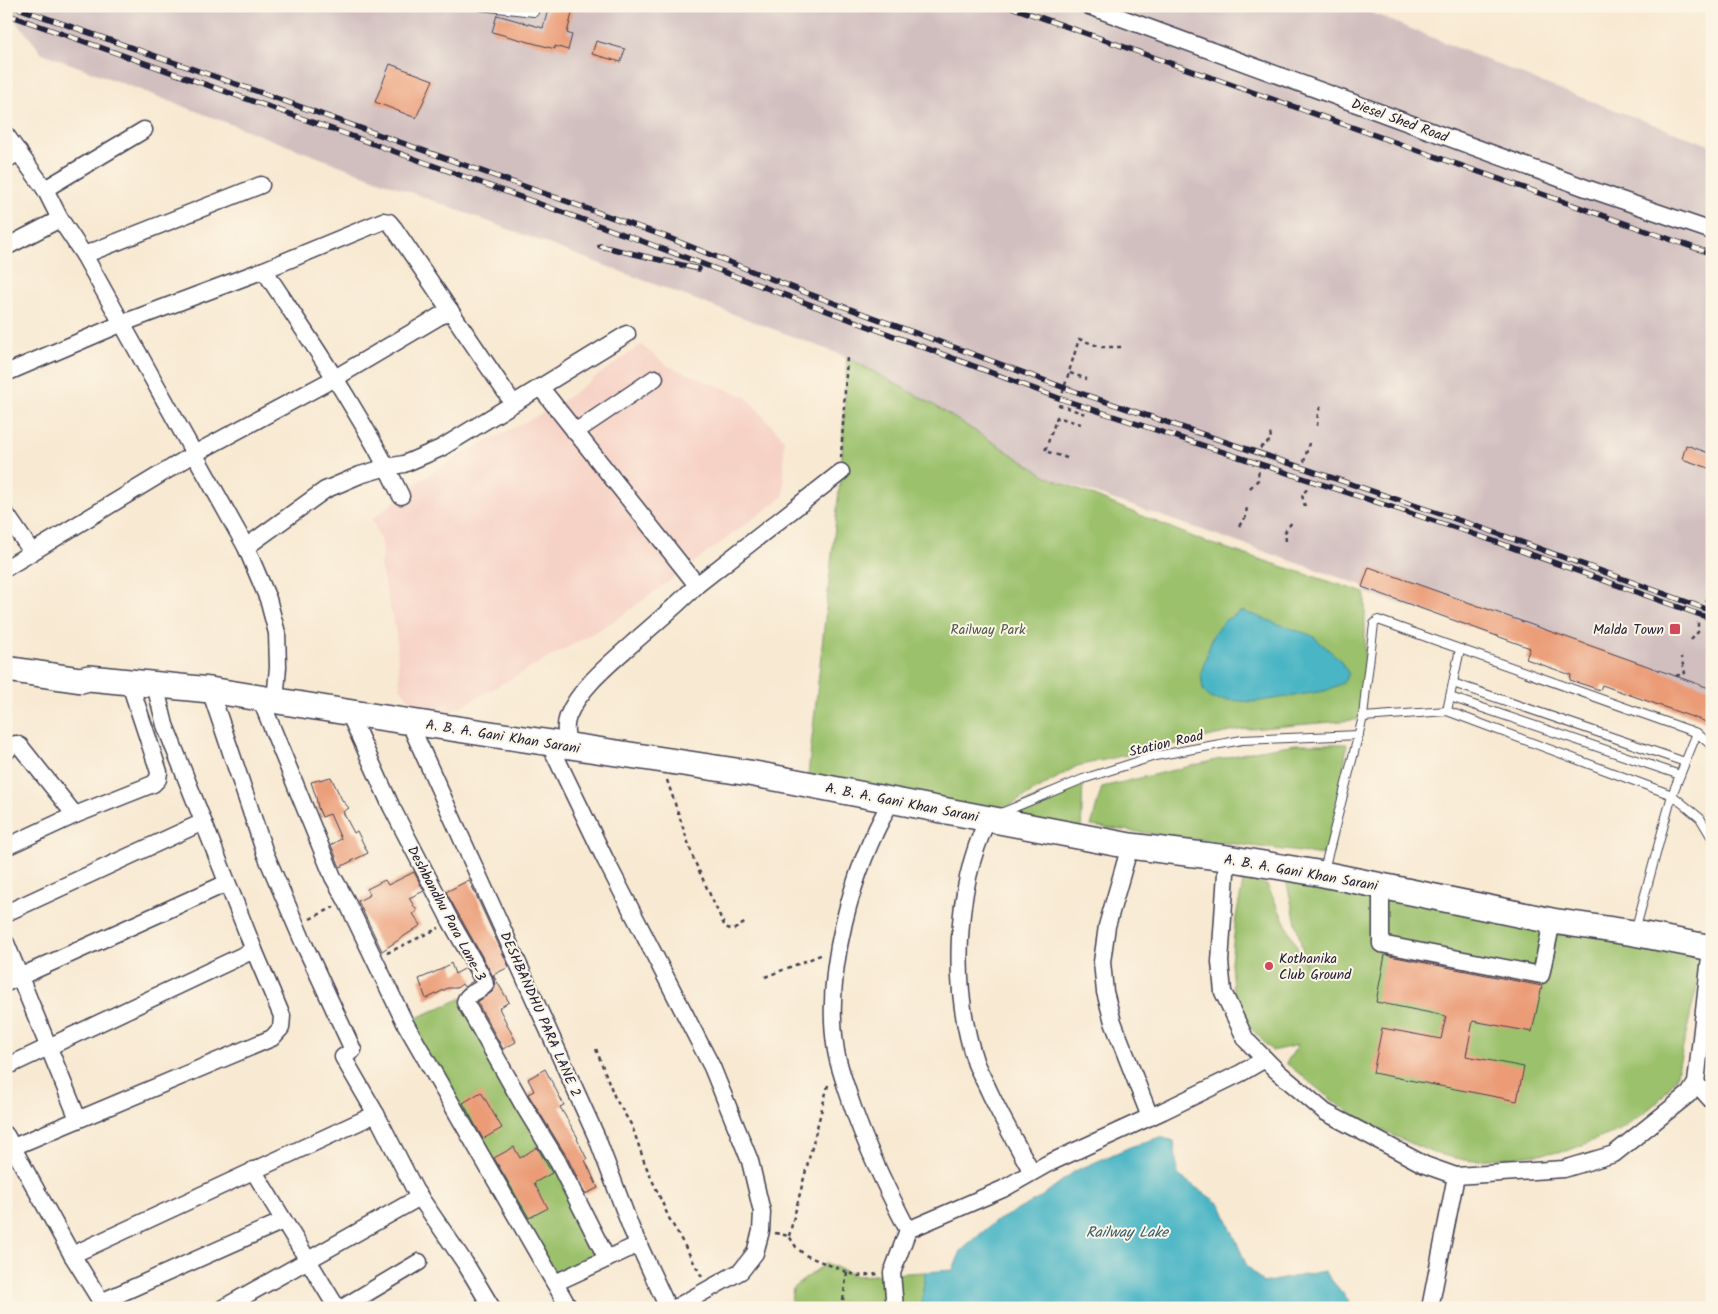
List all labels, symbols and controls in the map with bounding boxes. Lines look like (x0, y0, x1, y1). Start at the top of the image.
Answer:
street label: Diesel Shed Road (1348, 93, 1452, 149)
park label: Railway Park (950, 619, 1026, 641)
place label: Malda Town (1593, 619, 1664, 641)
marker: Malda Town (1668, 622, 1682, 636)
street label: A. B. A. Gani Khan Sarani (424, 714, 582, 760)
street label: Station Road (1127, 725, 1207, 763)
street label: A. B. A. Gani Khan Sarani (823, 777, 981, 829)
street label: Deshbandhu Para Lane-3 (401, 842, 491, 985)
street label: A. B. A. Gani Khan Sarani (1222, 849, 1380, 897)
street label: DESHBANDHU PARA LANE 2 (494, 928, 587, 1101)
place label: Kothanika Club Ground (1279, 948, 1352, 986)
marker: Kothanika Club Ground (1263, 960, 1275, 972)
water label: Railway Lake (1086, 1221, 1169, 1245)

